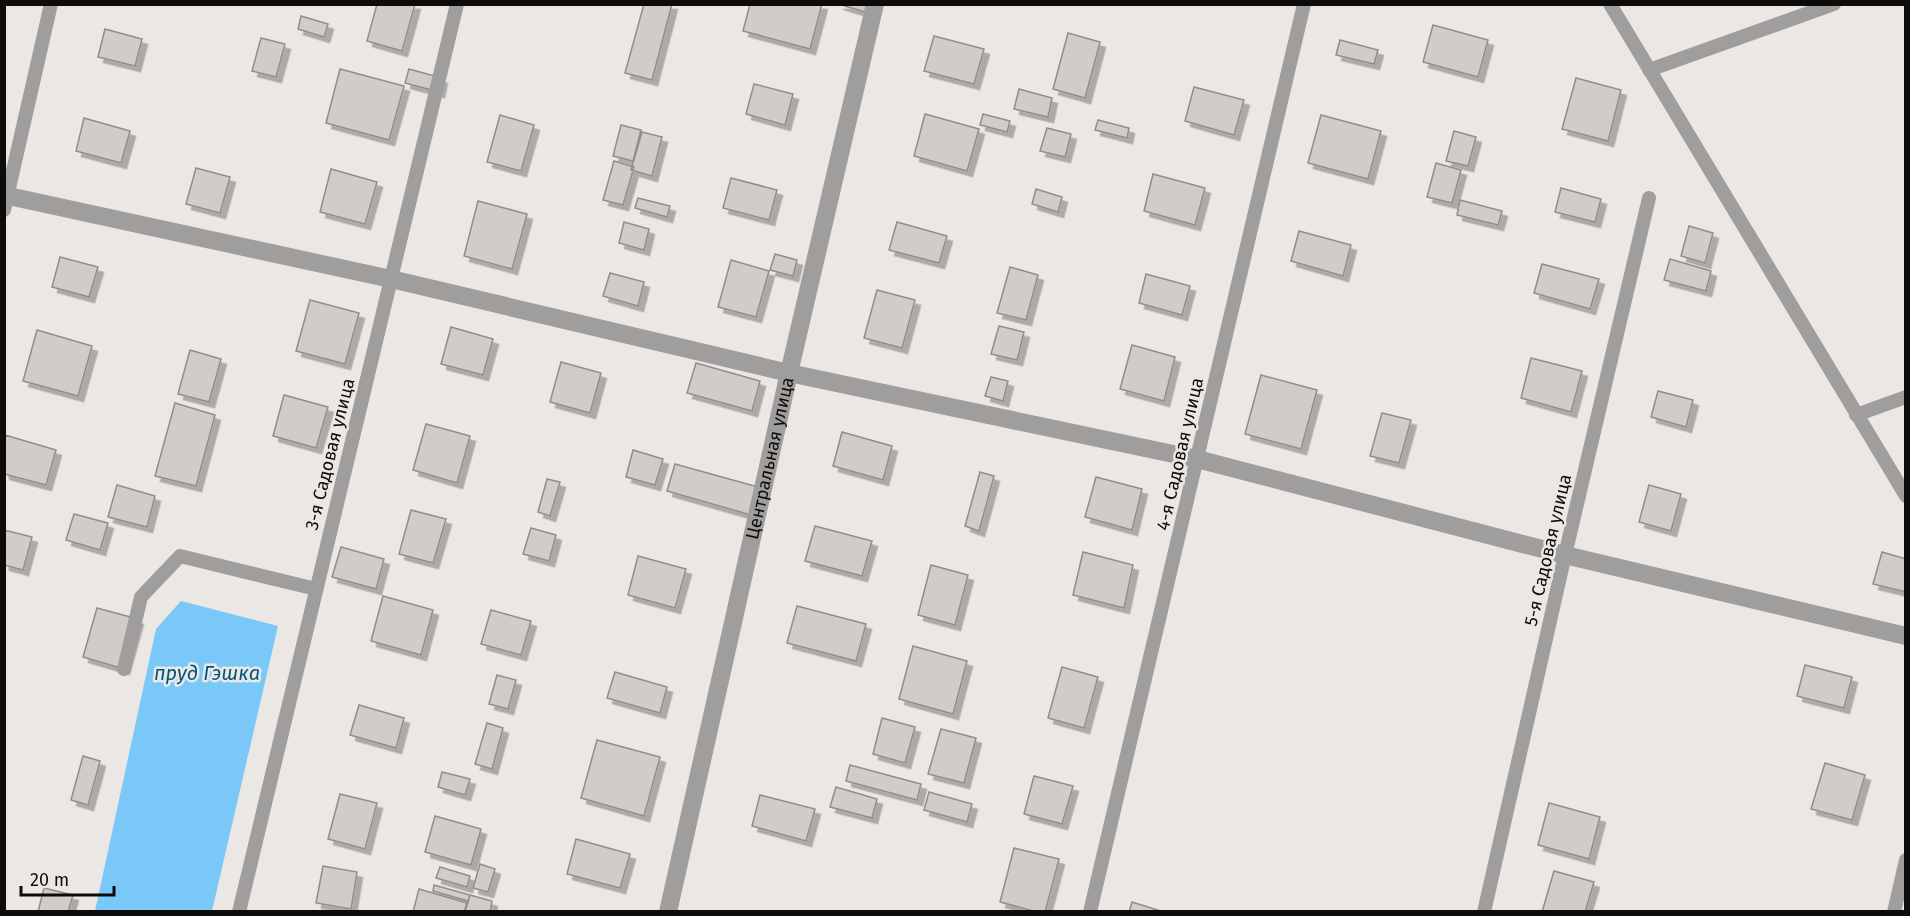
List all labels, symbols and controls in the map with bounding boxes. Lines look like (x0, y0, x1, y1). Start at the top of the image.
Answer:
street label: Центральная улица (741, 375, 799, 542)
street label: 4-я Садовая улица (1152, 375, 1208, 533)
street label: 3-я Садовая улица (301, 376, 359, 532)
street label: 5-я Садовая улица (1520, 472, 1576, 628)
water label: пруд Гэшка (154, 661, 260, 685)
scale bar (21, 859, 114, 897)
text: 20 m (30, 869, 69, 891)

